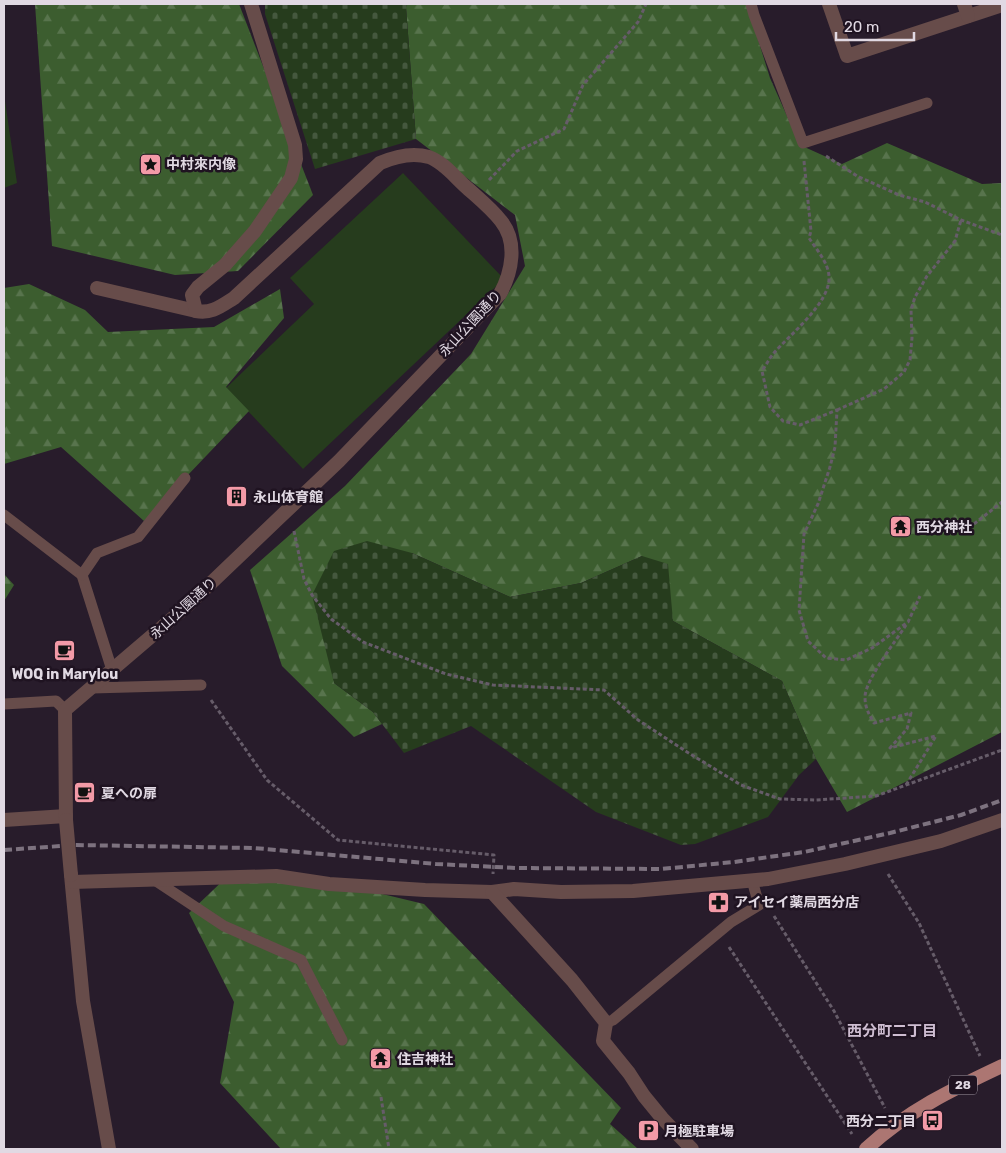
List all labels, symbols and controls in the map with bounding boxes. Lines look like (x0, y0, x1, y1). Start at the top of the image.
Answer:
scale bar (836, 10, 914, 42)
text: 20 m (844, 18, 879, 36)
place icon: 中村來内像 (138, 152, 162, 176)
place label: 中村來内像 (166, 156, 236, 173)
street label: 永山公園通り (436, 287, 505, 360)
building icon: 永山体育館 (225, 485, 249, 509)
place label: 永山体育館 (253, 489, 323, 506)
temple icon: 西分神社 (888, 515, 912, 539)
place label: 西分神社 (916, 519, 972, 536)
street label: 永山公園通り (146, 574, 220, 643)
cafe icon: WOQ in Marylou (53, 639, 77, 663)
place label: WOQ in Marylou (12, 666, 118, 683)
cafe icon: 夏への扉 (73, 781, 97, 805)
place label: 夏への扉 (101, 785, 157, 802)
pharmacy icon: アイセイ薬局西分店 (706, 890, 730, 914)
place label: アイセイ薬局西分店 (734, 894, 859, 911)
district label: 西分町二丁目 (847, 1022, 937, 1040)
temple icon: 住吉神社 (369, 1047, 393, 1071)
place label: 住吉神社 (397, 1051, 453, 1068)
road number: 28 (949, 1076, 977, 1094)
bus stop icon: 西分二丁目 (920, 1109, 944, 1133)
place label: 西分二丁目 (846, 1113, 916, 1130)
parking icon: 月極駐車場 (636, 1119, 660, 1143)
place label: 月極駐車場 (664, 1123, 734, 1140)

